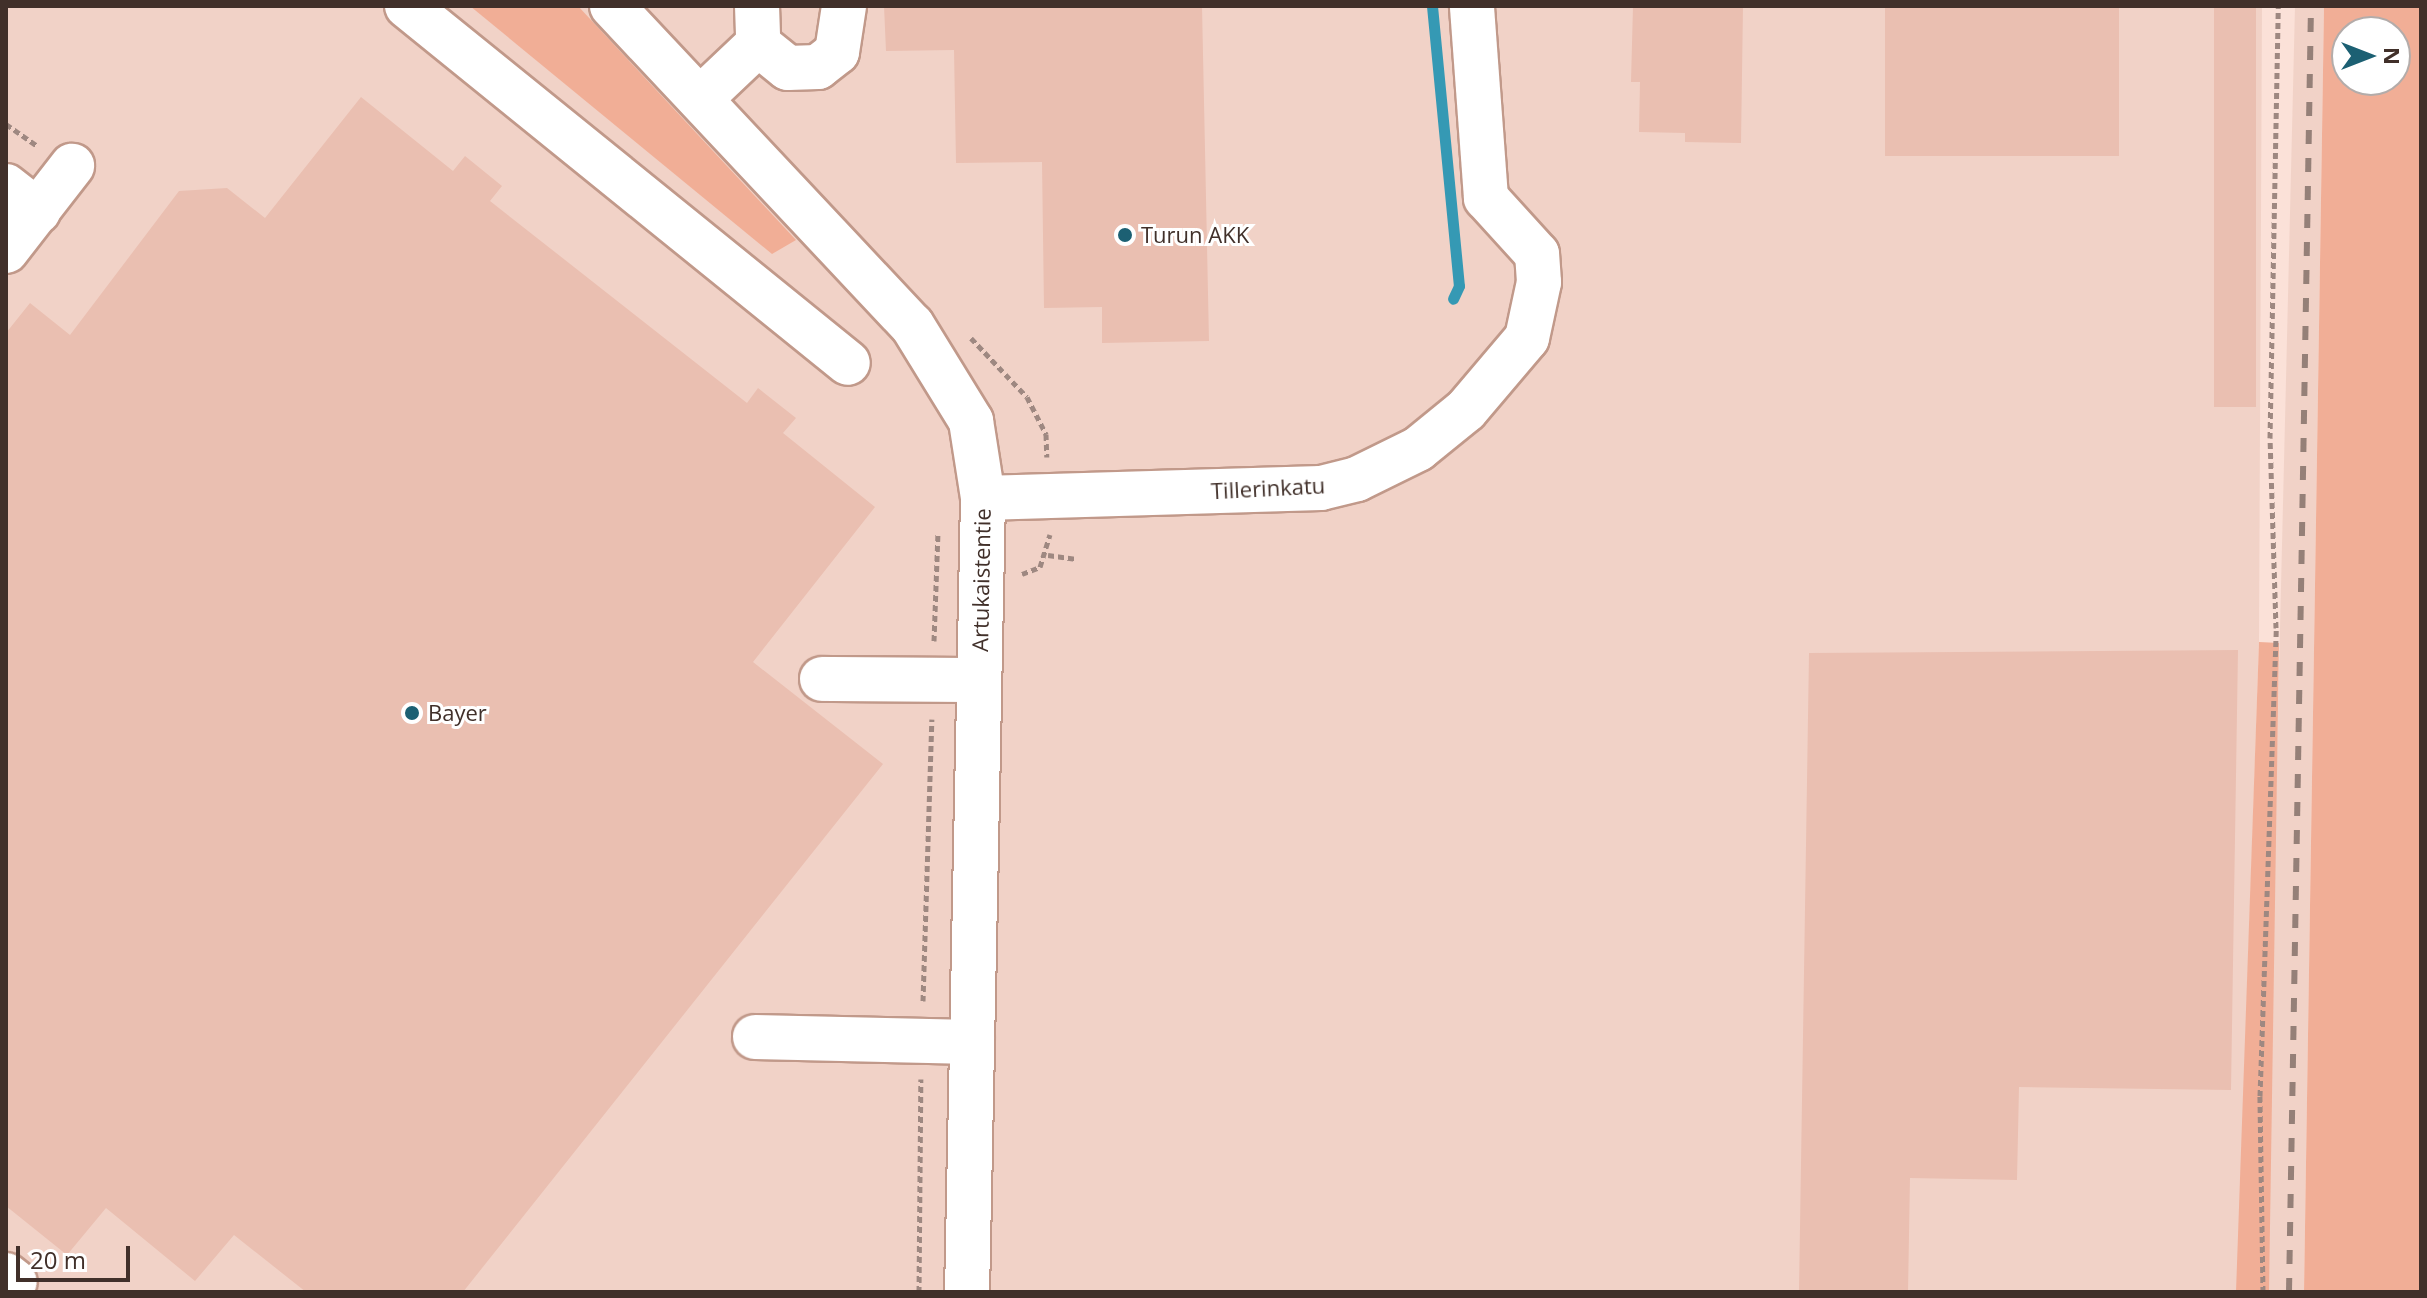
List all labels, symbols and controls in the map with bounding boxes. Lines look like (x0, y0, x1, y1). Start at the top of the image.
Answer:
north arrow (2331, 16, 2411, 96)
text: N (2378, 47, 2408, 65)
place label: Turun AKK (1141, 222, 1249, 248)
marker: Turun AKK (1116, 226, 1134, 244)
street label: Tillerinkatu (1210, 472, 1326, 504)
street label: Artukaistentie (967, 508, 995, 652)
place label: Bayer (428, 700, 487, 726)
marker: Bayer (403, 704, 421, 722)
scale bar (20, 1230, 134, 1280)
text: 20 m (30, 1243, 86, 1276)

